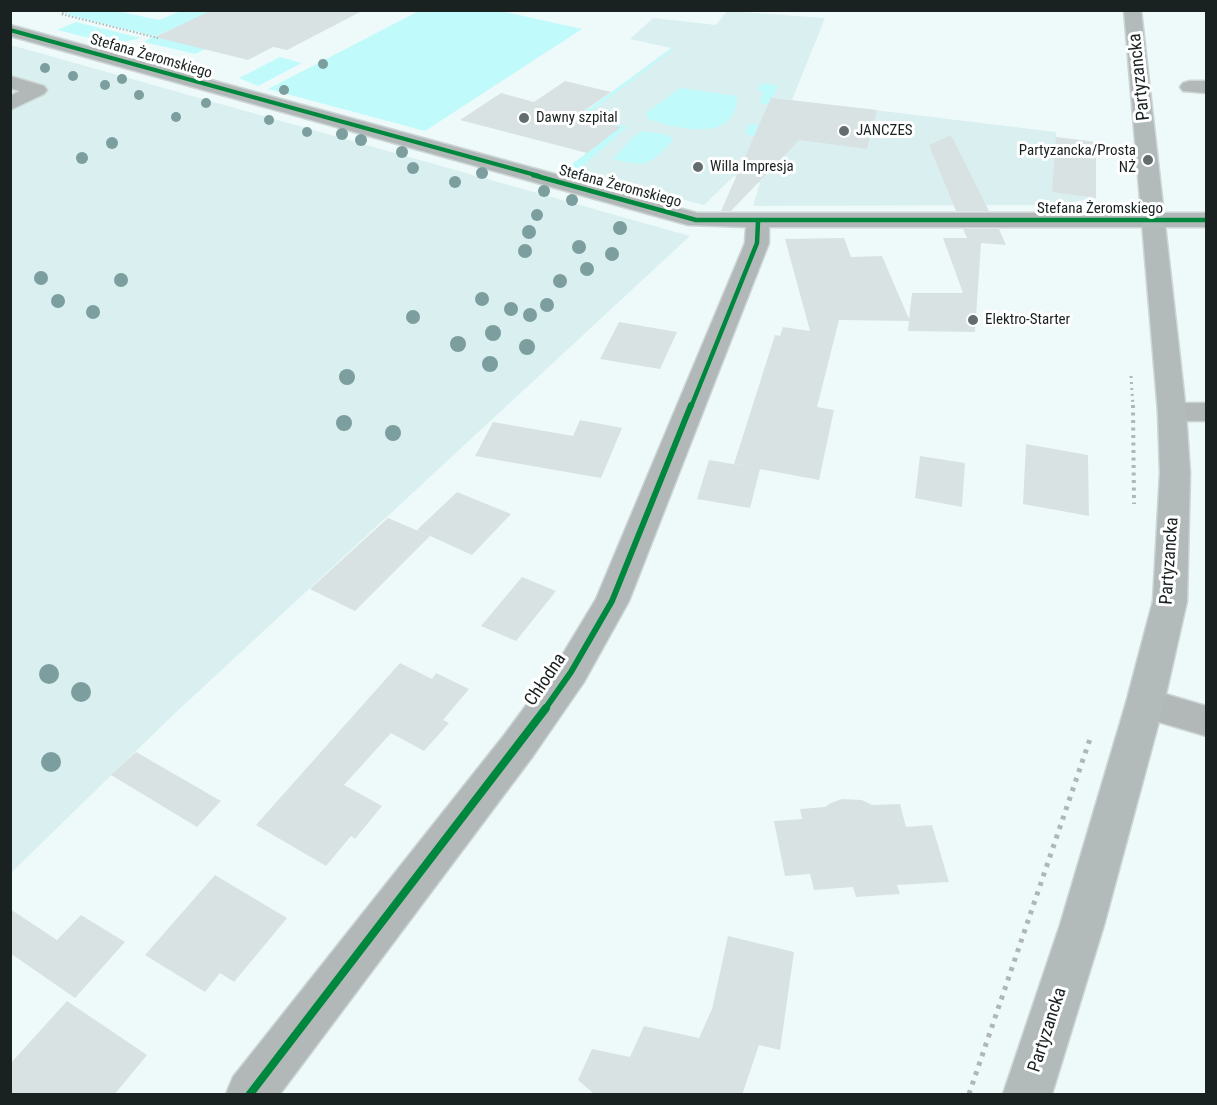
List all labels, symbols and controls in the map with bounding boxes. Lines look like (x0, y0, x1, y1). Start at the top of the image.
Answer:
street label: Stefana Żeromskiego (88, 31, 214, 83)
street label: Partyzancka (1125, 32, 1155, 122)
place label: Dawny szpital (536, 109, 618, 127)
marker: Dawny szpital (517, 111, 531, 125)
place label: JANCZES (856, 122, 913, 140)
marker: JANCZES (837, 124, 851, 138)
place label: Partyzancka/Prosta NŻ (1019, 142, 1136, 177)
marker: Partyzancka/Prosta NŻ (1141, 153, 1155, 167)
place label: Willa Impresja (710, 158, 794, 176)
marker: Willa Impresja (691, 160, 705, 174)
street label: Stefana Żeromskiego (557, 162, 683, 212)
street label: Stefana Żeromskiego (1037, 200, 1163, 218)
place label: Elektro-Starter (985, 311, 1070, 329)
marker: Elektro-Starter (966, 313, 980, 327)
street label: Partyzancka (1156, 517, 1184, 605)
street label: Chłodna (521, 650, 571, 710)
street label: Partyzancka (1024, 985, 1072, 1075)

